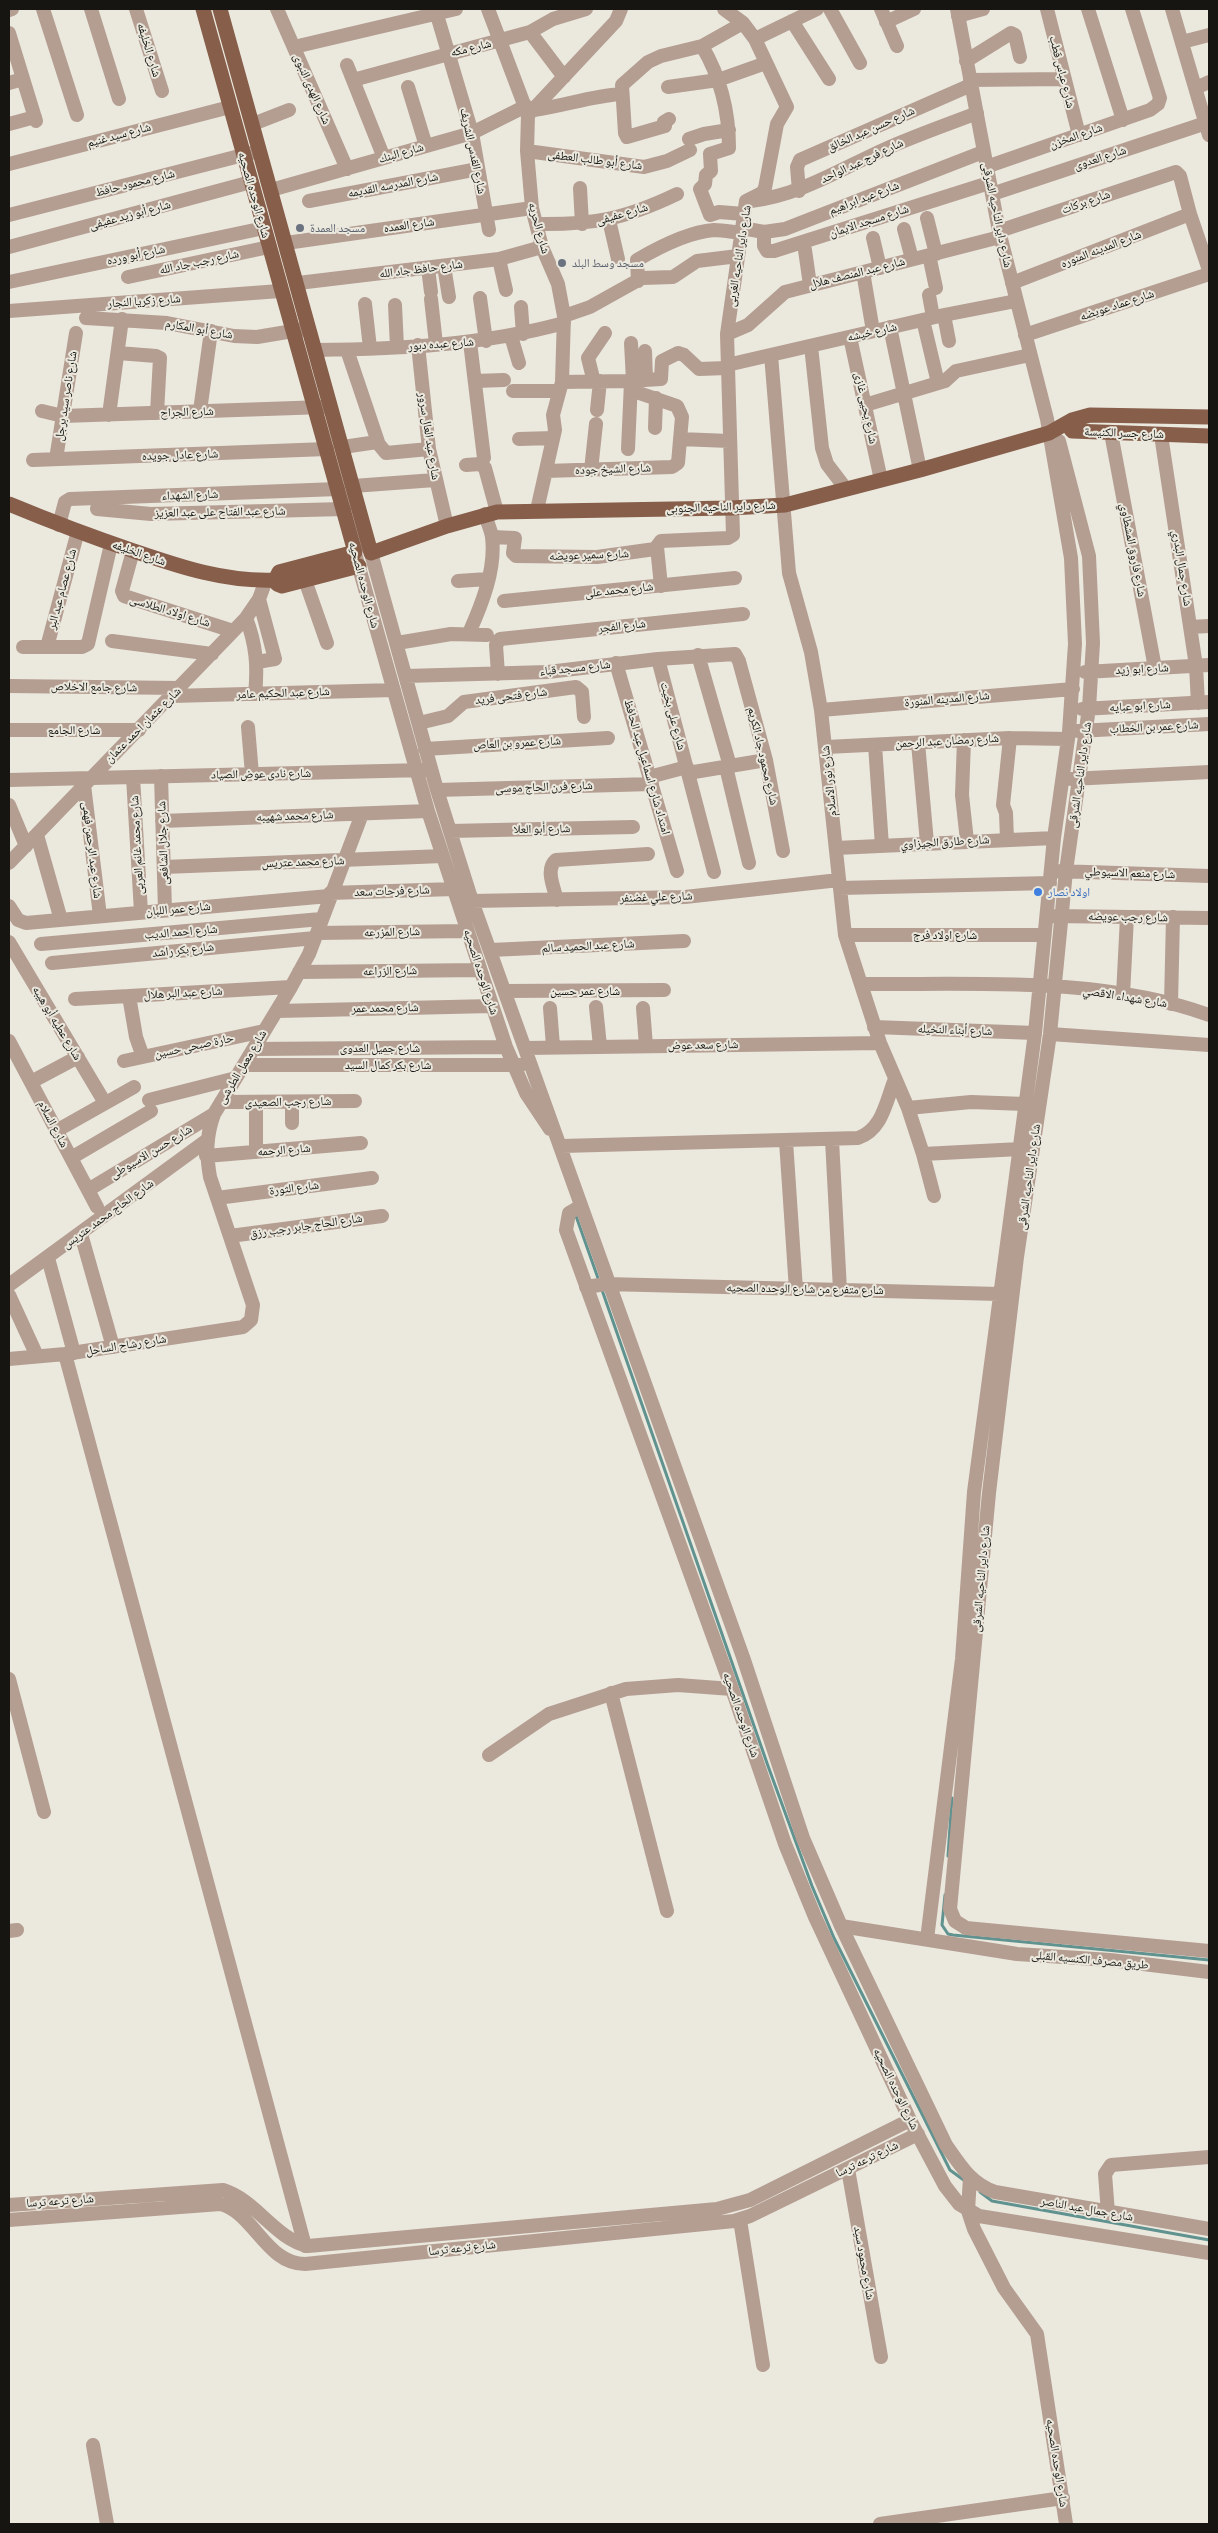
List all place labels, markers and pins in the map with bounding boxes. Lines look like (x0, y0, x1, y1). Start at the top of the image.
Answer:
place label: مسجد العمدة (310, 221, 365, 235)
marker: مسجد العمدة (294, 222, 306, 234)
place label: مسجد وسط البلد (572, 256, 644, 270)
marker: مسجد وسط البلد (556, 257, 568, 269)
place label: اولاد نصار (1048, 885, 1090, 899)
marker: اولاد نصار (1032, 886, 1044, 898)

